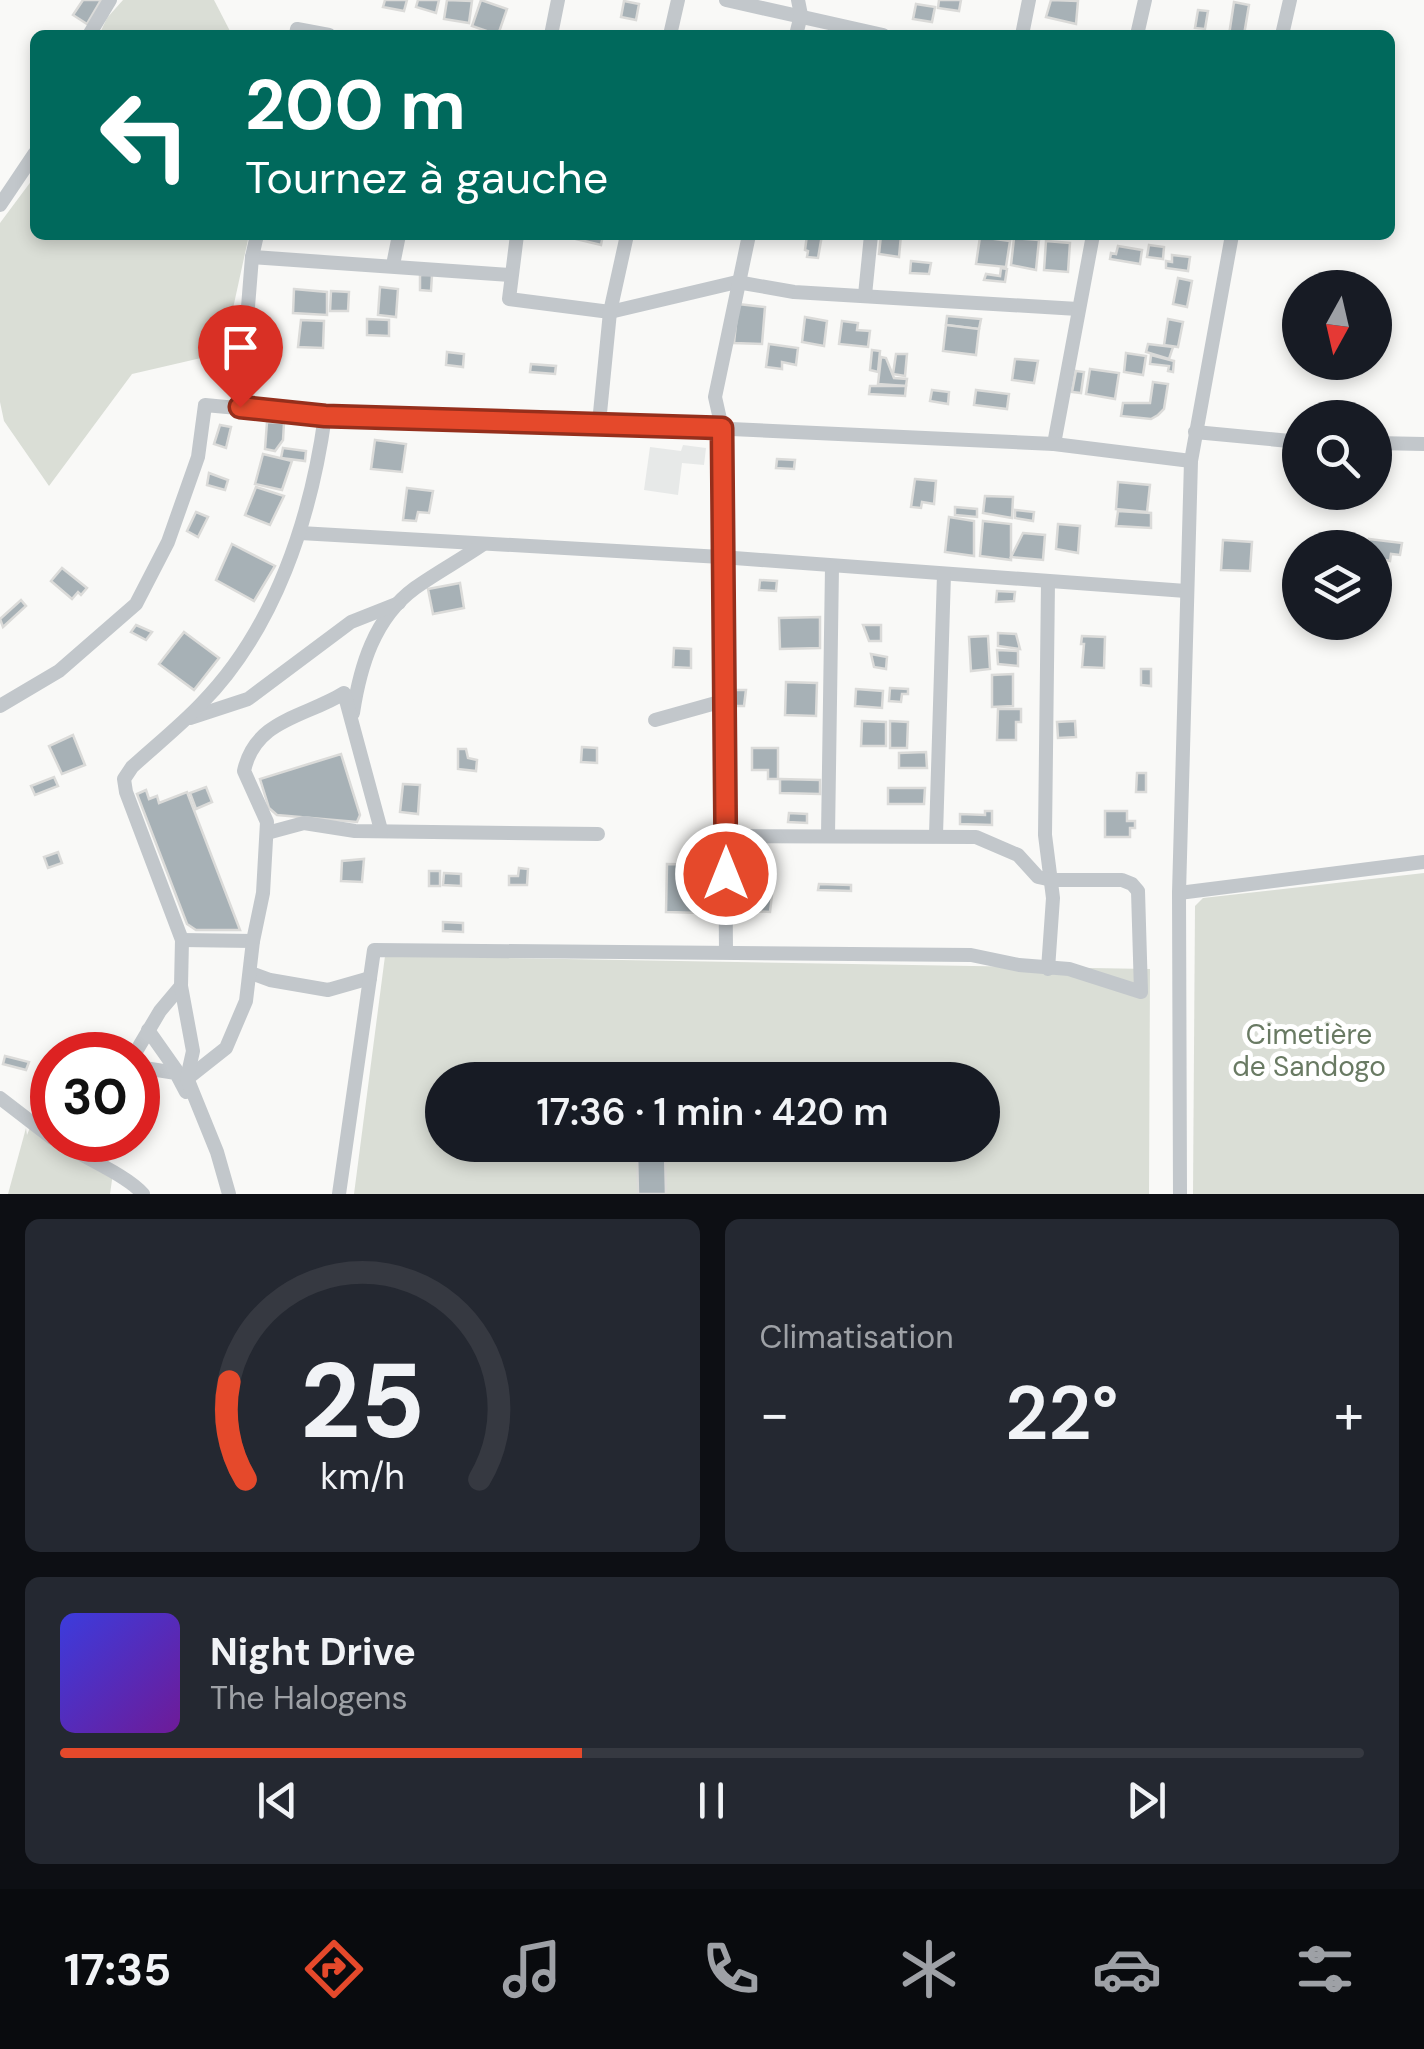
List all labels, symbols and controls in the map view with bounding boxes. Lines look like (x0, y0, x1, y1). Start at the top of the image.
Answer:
text: 200 m (245, 60, 466, 151)
icon: left (80, 70, 210, 200)
text: Tournez à gauche (245, 148, 608, 207)
north arrow (1282, 270, 1392, 380)
map controls (1282, 270, 1392, 640)
pin (198, 305, 283, 408)
icon: arrive (213, 320, 268, 375)
button: search (1282, 400, 1392, 510)
button: layers (1282, 530, 1392, 640)
position arrow (674, 822, 778, 926)
park label: Cimetière de Sandogo (1232, 1016, 1386, 1085)
speed limit sign: 30 (30, 1032, 160, 1162)
text: 17:36 · 1 min · 420 m (536, 1087, 889, 1137)
text: Climatisation (760, 1316, 954, 1358)
text: 25 (300, 1334, 425, 1469)
text: 22° (1005, 1365, 1118, 1462)
text: − (760, 1378, 790, 1450)
text: + (1334, 1378, 1364, 1450)
text: km/h (320, 1454, 404, 1500)
text: Night Drive (210, 1627, 416, 1677)
text: The Halogens (210, 1677, 408, 1719)
icon: previous (250, 1773, 305, 1828)
icon: pause (684, 1773, 739, 1828)
icon: next (1119, 1773, 1174, 1828)
icon: directions (299, 1934, 369, 2004)
icon: music (497, 1934, 567, 2004)
icon: phone (696, 1934, 766, 2004)
icon: climate (894, 1934, 964, 2004)
icon: car (1092, 1934, 1162, 2004)
icon: filters (1290, 1934, 1360, 2004)
text: 17:35 (64, 1940, 171, 1999)

